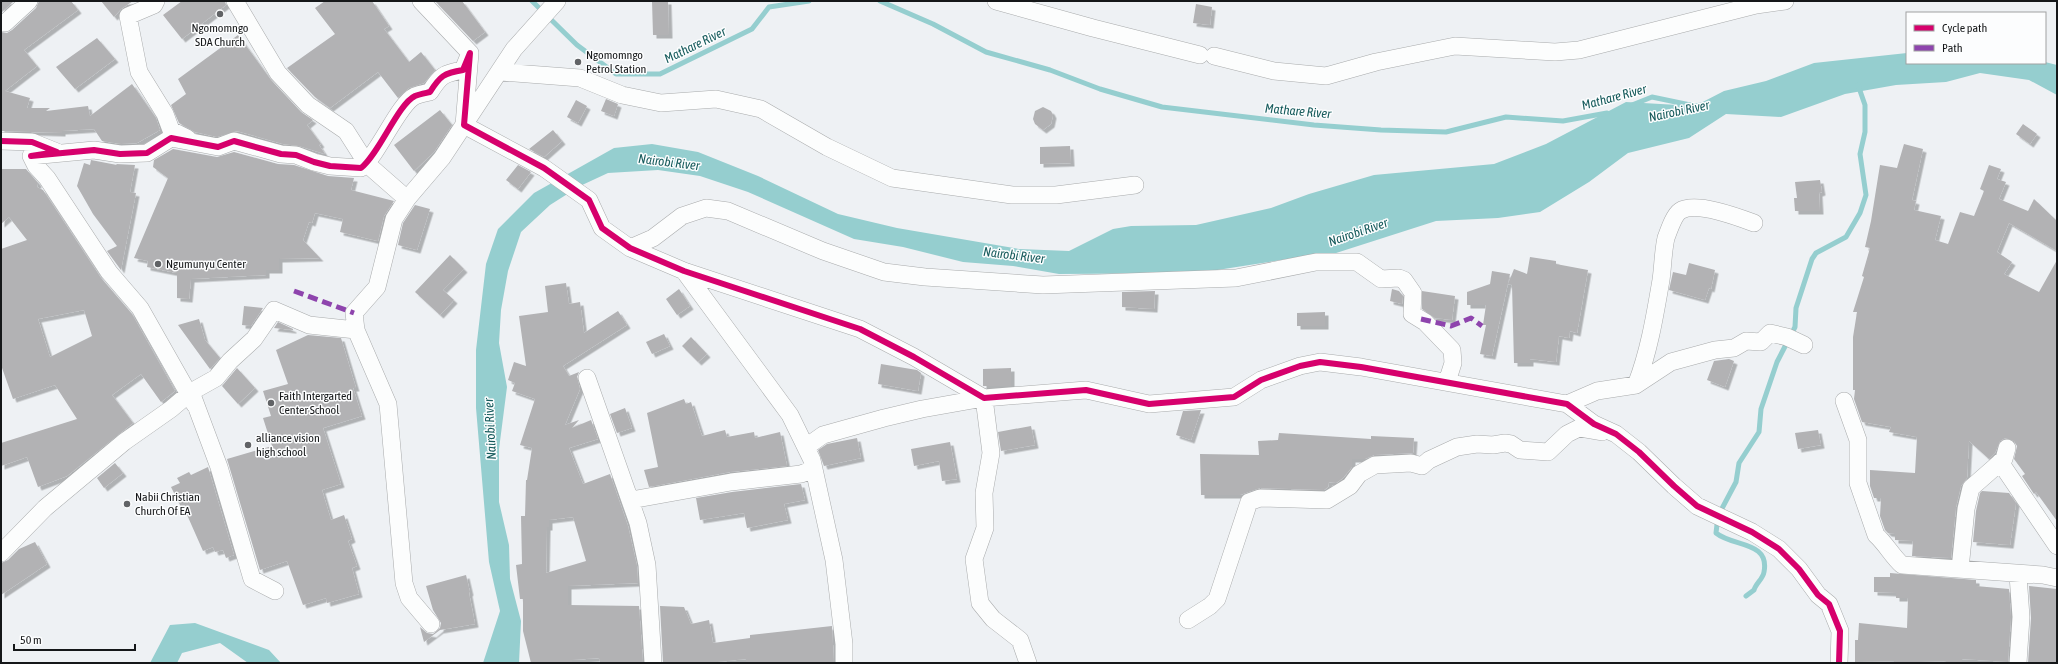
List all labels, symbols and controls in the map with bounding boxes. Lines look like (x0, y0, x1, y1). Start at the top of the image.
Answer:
marker: Ngomomngo SDA Church (215, 9, 225, 19)
legend (1906, 12, 2046, 64)
place label: Ngomomngo SDA Church (192, 21, 249, 49)
text: Cycle path (1942, 21, 1987, 35)
water label: Mathare River (662, 23, 729, 66)
text: Path (1942, 41, 1963, 55)
place label: Ngomomngo Petrol Station (586, 48, 646, 76)
marker: Ngomomngo Petrol Station (573, 57, 583, 67)
water label: Mathare River (1580, 81, 1649, 113)
water label: Nairobi River (1647, 97, 1712, 125)
water label: Mathare River (1264, 101, 1333, 121)
water label: Nairobi River (637, 151, 702, 173)
water label: Nairobi River (1326, 214, 1391, 249)
water label: Nairobi River (982, 244, 1047, 266)
place label: Ngumunyu Center (166, 257, 246, 271)
marker: Ngumunyu Center (153, 259, 163, 269)
place label: Faith Intergarted Center School (279, 389, 352, 417)
water label: Nairobi River (481, 397, 499, 460)
marker: Faith Intergarted Center School (266, 398, 276, 408)
place label: alliance vision high school (256, 431, 320, 459)
marker: alliance vision high school (243, 440, 253, 450)
place label: Nabii Christian Church Of EA (135, 490, 200, 518)
marker: Nabii Christian Church Of EA (122, 499, 132, 509)
scale bar (14, 626, 135, 652)
text: 50 m (20, 633, 42, 647)

